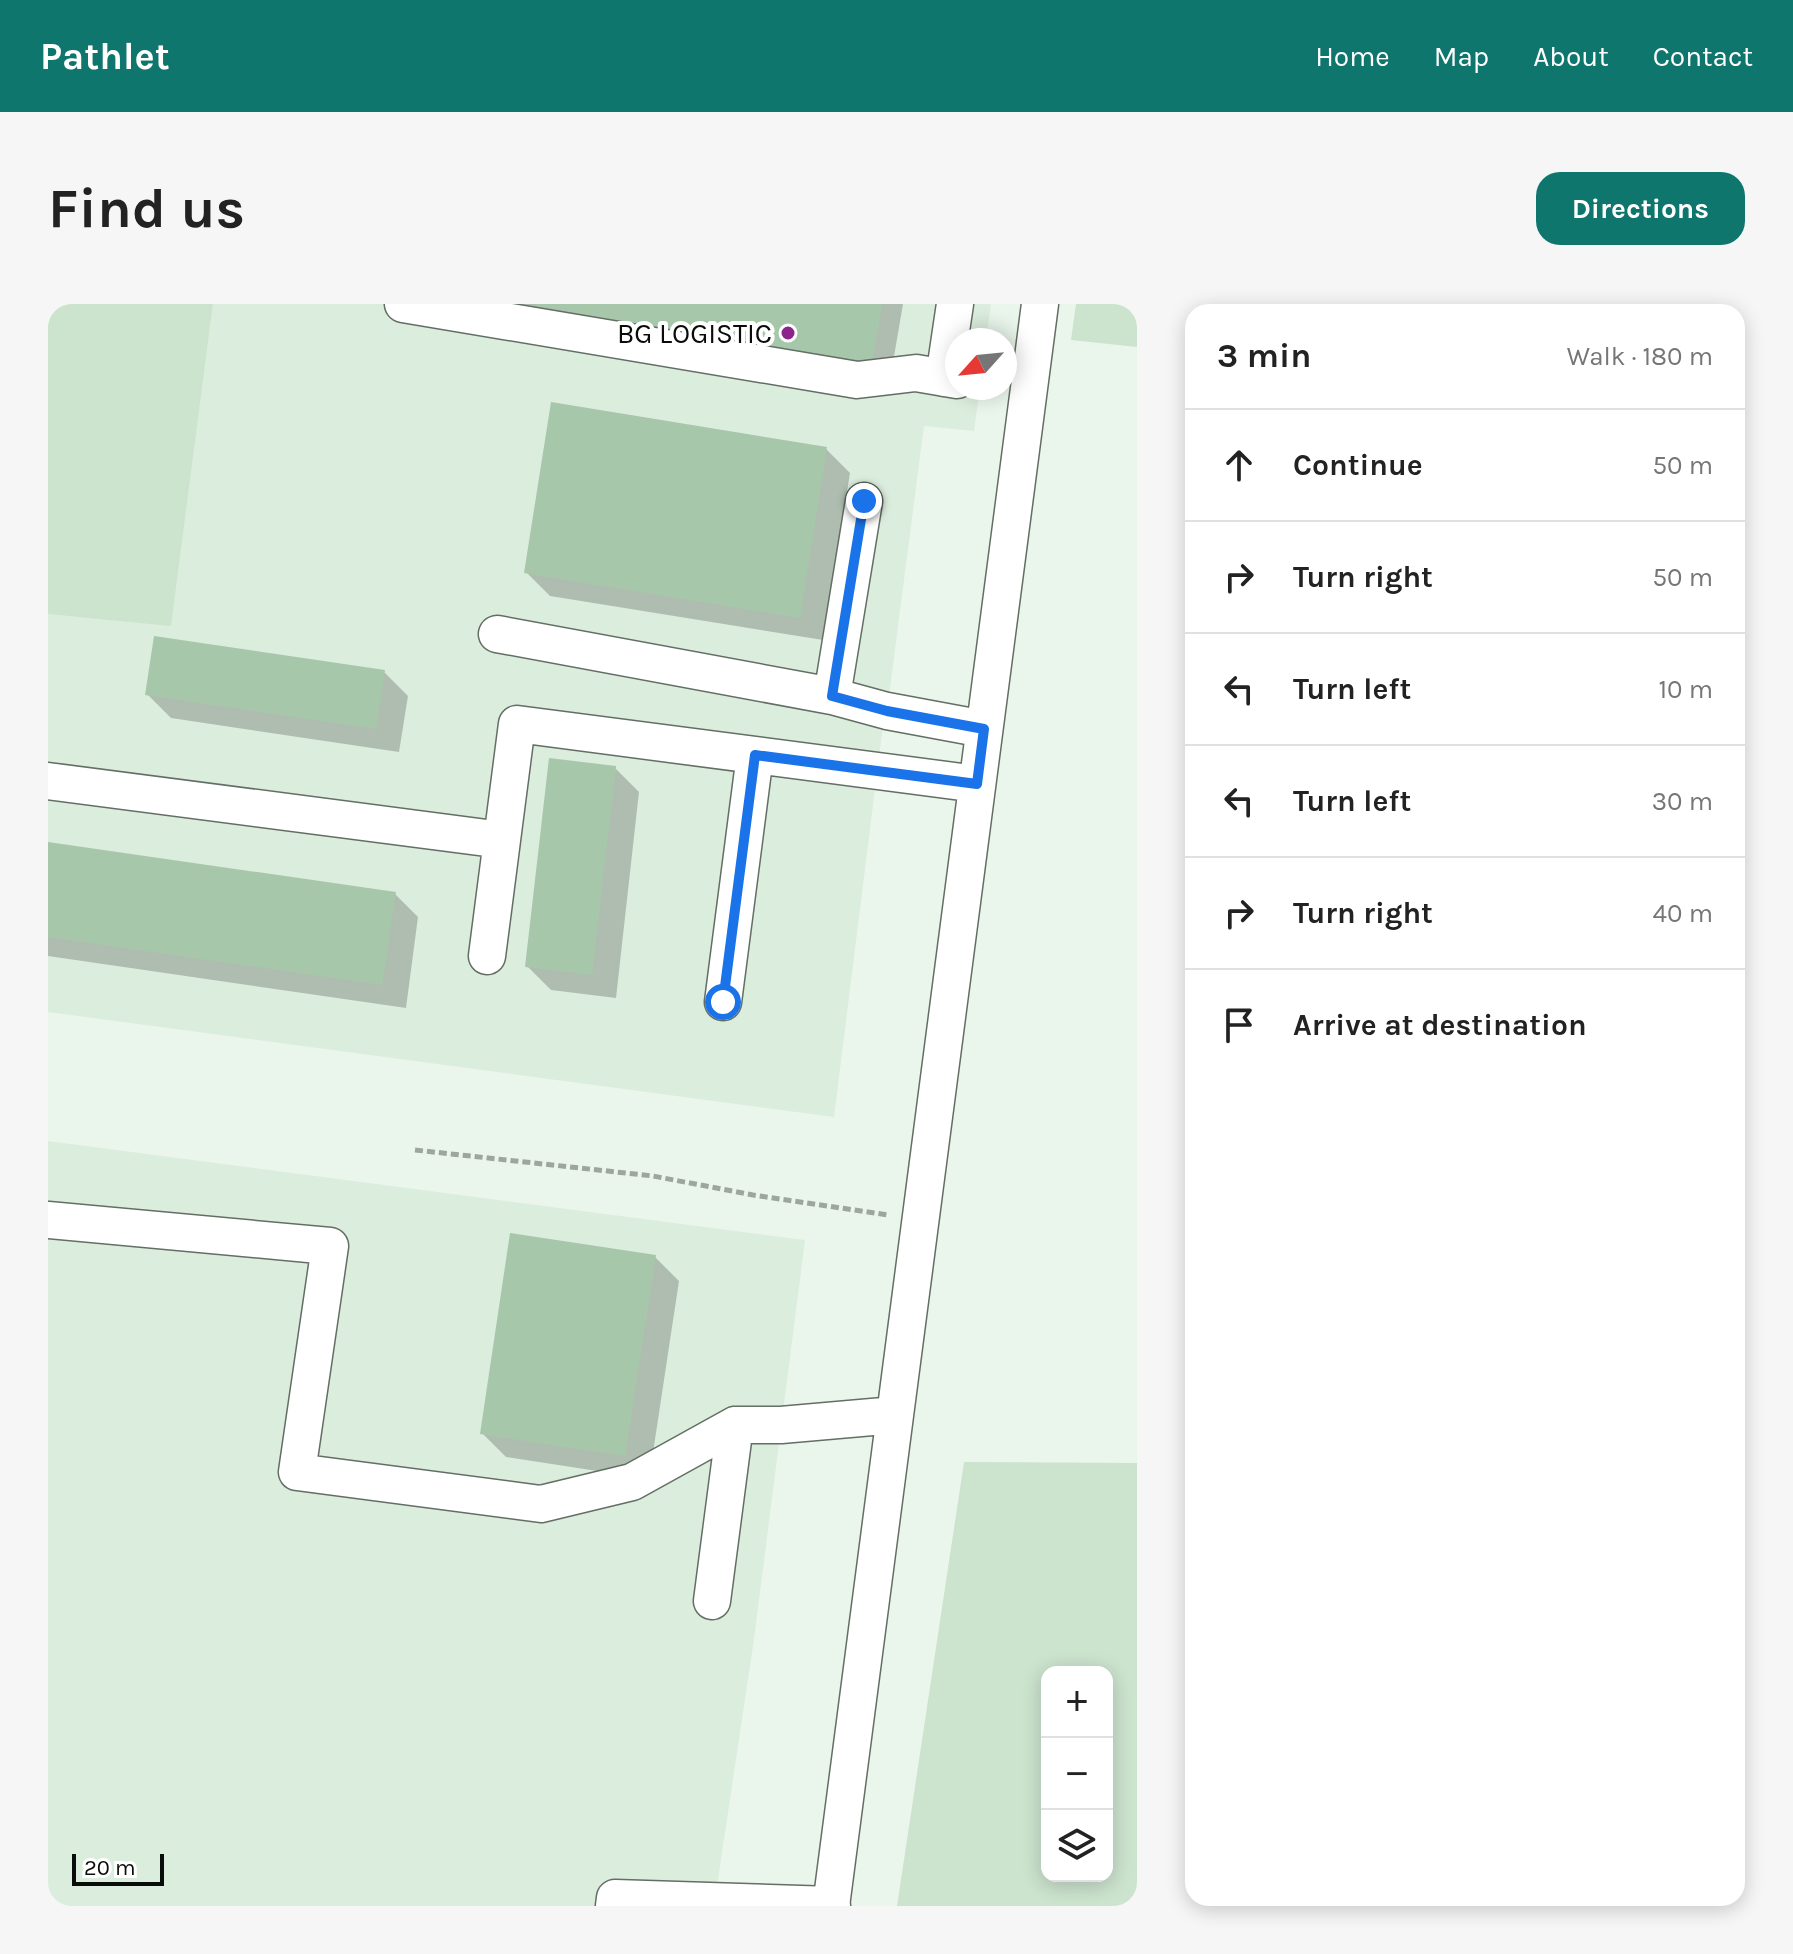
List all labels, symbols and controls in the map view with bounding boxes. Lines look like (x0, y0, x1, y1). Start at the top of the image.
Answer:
text: Pathlet (40, 34, 170, 79)
text: Home (1315, 40, 1390, 73)
text: Map (1434, 40, 1489, 73)
text: About (1533, 40, 1609, 73)
text: Contact (1653, 40, 1753, 73)
button: Directions (1536, 172, 1745, 245)
text: Find us (48, 176, 245, 241)
place label: BG LOGISTIC (617, 317, 772, 350)
marker: BG LOGISTIC (779, 324, 797, 342)
north arrow (945, 328, 1017, 400)
text: 3 min (1217, 336, 1311, 376)
text: Walk · 180 m (1567, 341, 1713, 372)
icon: ahead (1217, 443, 1261, 487)
text: Continue (1293, 447, 1423, 483)
text: 50 m (1652, 450, 1713, 481)
route end (846, 483, 882, 519)
icon: right (1217, 555, 1261, 599)
text: Turn right (1293, 559, 1433, 595)
text: 50 m (1652, 562, 1713, 593)
icon: left (1217, 667, 1261, 711)
text: Turn left (1293, 671, 1411, 707)
text: 10 m (1658, 674, 1713, 705)
icon: left (1217, 779, 1261, 823)
text: Turn left (1293, 783, 1411, 819)
text: 30 m (1652, 786, 1713, 817)
icon: right (1217, 891, 1261, 935)
text: Turn right (1293, 895, 1433, 931)
text: 40 m (1653, 898, 1713, 929)
route start (705, 984, 741, 1020)
icon: arrive (1217, 1003, 1261, 1047)
text: Arrive at destination (1293, 1007, 1587, 1043)
map controls (1041, 1666, 1113, 1882)
button: + (1041, 1666, 1113, 1738)
button: − (1041, 1738, 1113, 1810)
button: layers (1041, 1810, 1113, 1882)
scale bar (72, 1850, 164, 1886)
text: 20 m (84, 1855, 136, 1881)

